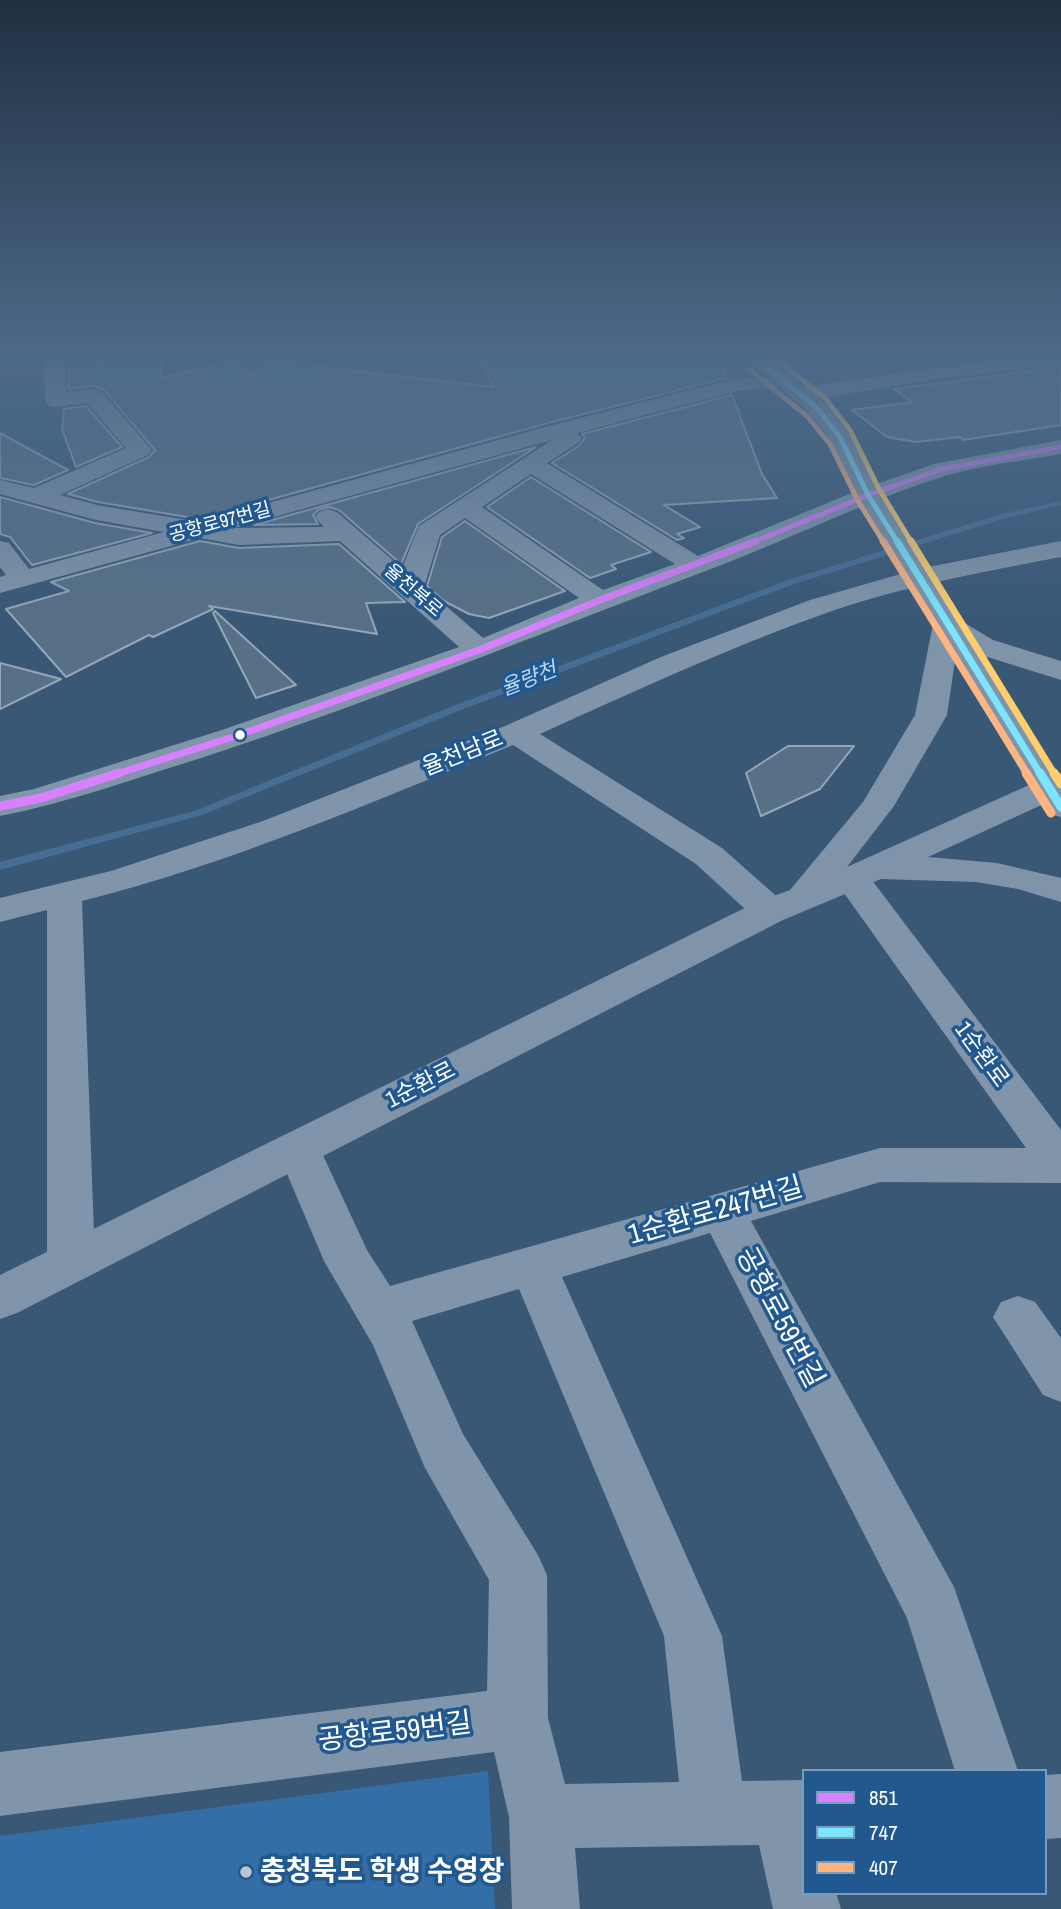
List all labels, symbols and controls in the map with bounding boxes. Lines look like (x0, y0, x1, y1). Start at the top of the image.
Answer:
street label: 공항로97번길 (166, 498, 274, 548)
street label: 율천북로 (379, 559, 447, 623)
water label: 율량천 (497, 658, 561, 702)
street label: 율천남로 (419, 725, 507, 783)
unlabelled marker (233, 728, 247, 742)
street label: 1순환로 (948, 1017, 1014, 1093)
street label: 1순환로 (382, 1057, 460, 1115)
street label: 1순환로247번길 (625, 1171, 807, 1253)
street label: 공항로59번길 (728, 1242, 830, 1394)
street label: 공항로59번길 (316, 1707, 474, 1759)
legend (802, 1769, 1047, 1895)
text: 851 (869, 1783, 898, 1812)
text: 747 (869, 1818, 898, 1847)
text: 407 (869, 1853, 898, 1882)
place label: 충청북도 학생 수영장 (260, 1855, 505, 1889)
marker: 충청북도 학생 수영장 (238, 1864, 254, 1880)

